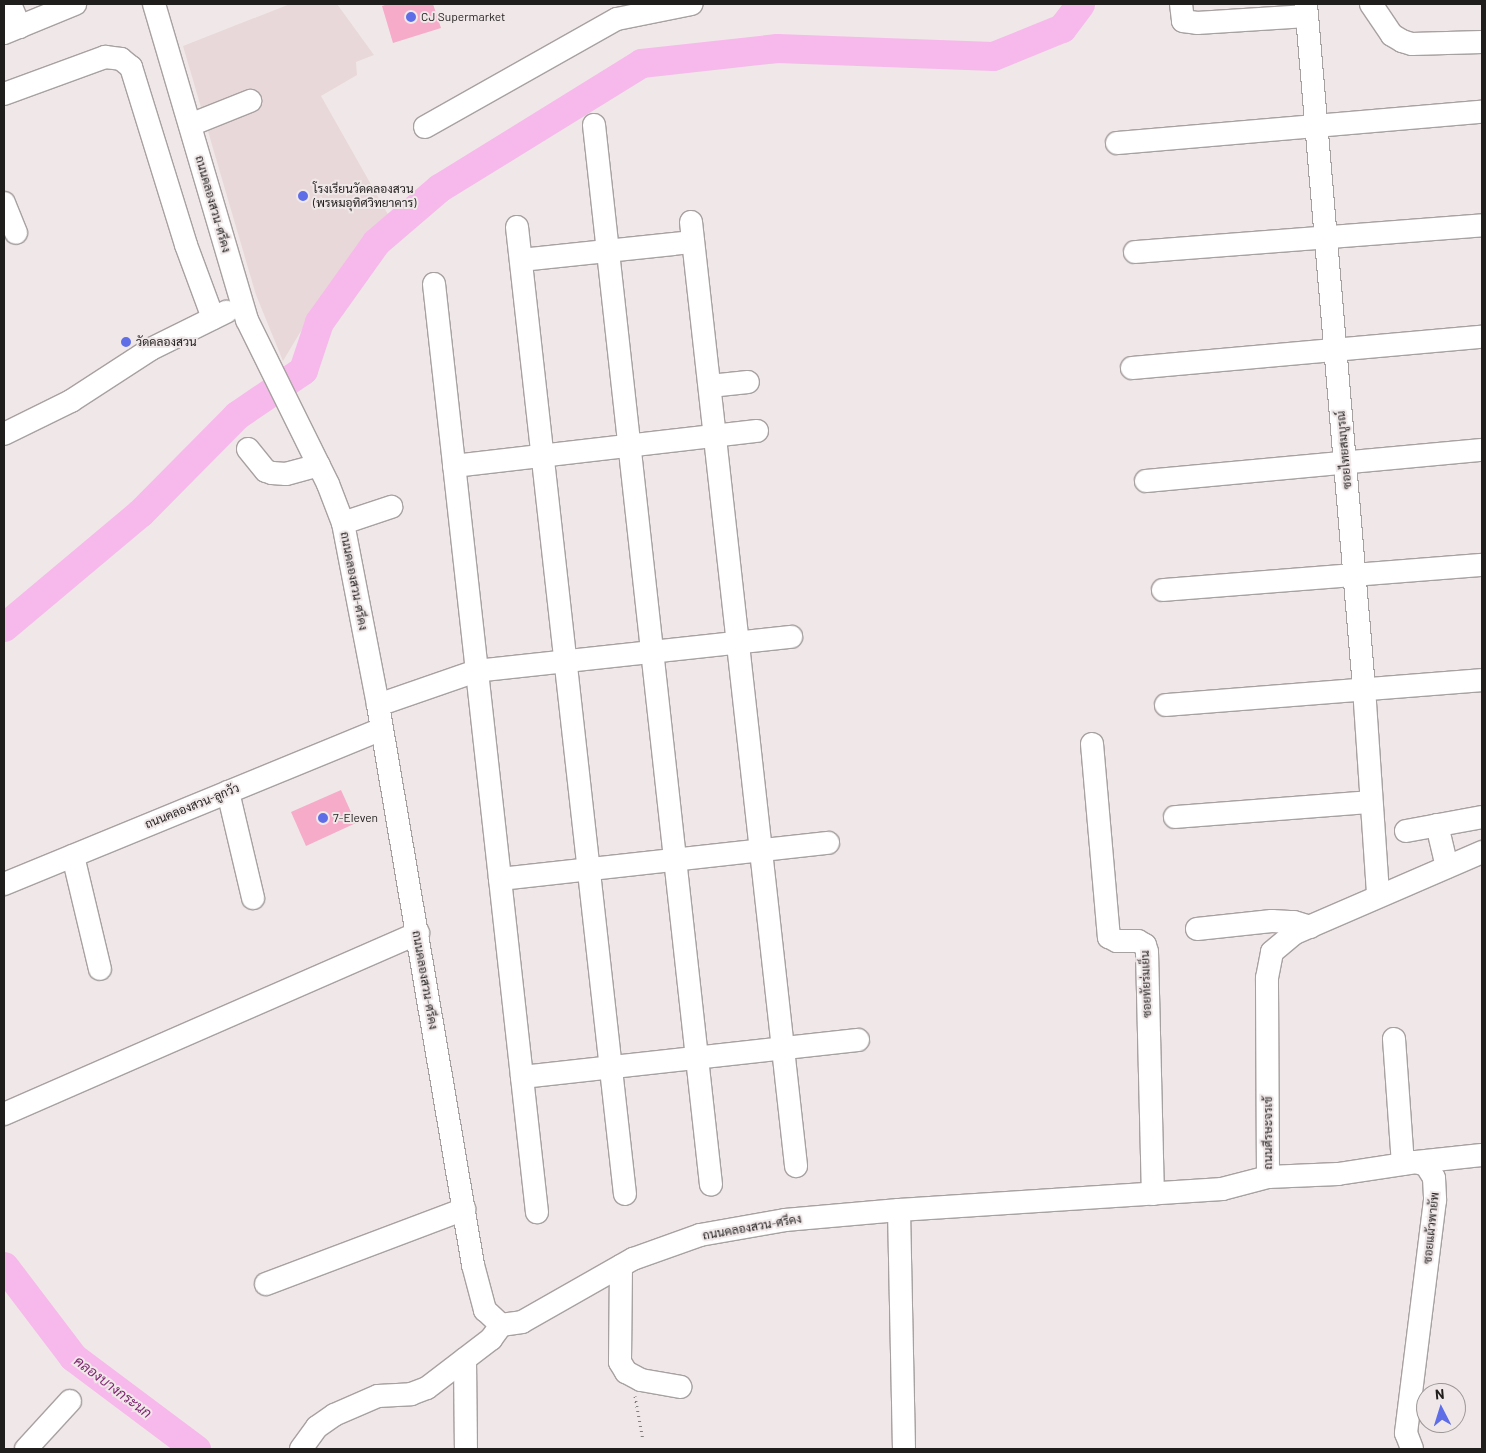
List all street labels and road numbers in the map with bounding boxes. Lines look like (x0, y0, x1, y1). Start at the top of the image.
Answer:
street label: ถนนคลองสวน-ศรีคง (192, 154, 234, 254)
street label: ซอยไทยสมบูรณ์ (1333, 410, 1355, 490)
street label: ถนนคลองสวน-ศรีคง (337, 530, 371, 632)
street label: ถนนคลองสวน-ลูกวัว (143, 780, 241, 832)
street label: ถนนคลองสวน-ศรีคง (409, 929, 441, 1031)
street label: ซอยทัยร่มเย็น (1138, 950, 1154, 1018)
street label: ถนนศีรษะจรเข้ (1261, 1096, 1275, 1170)
street label: ซอยแผ้วพายัพ (1420, 1192, 1442, 1264)
street label: ถนนคลองสวน-ศรีคง (701, 1211, 803, 1243)

